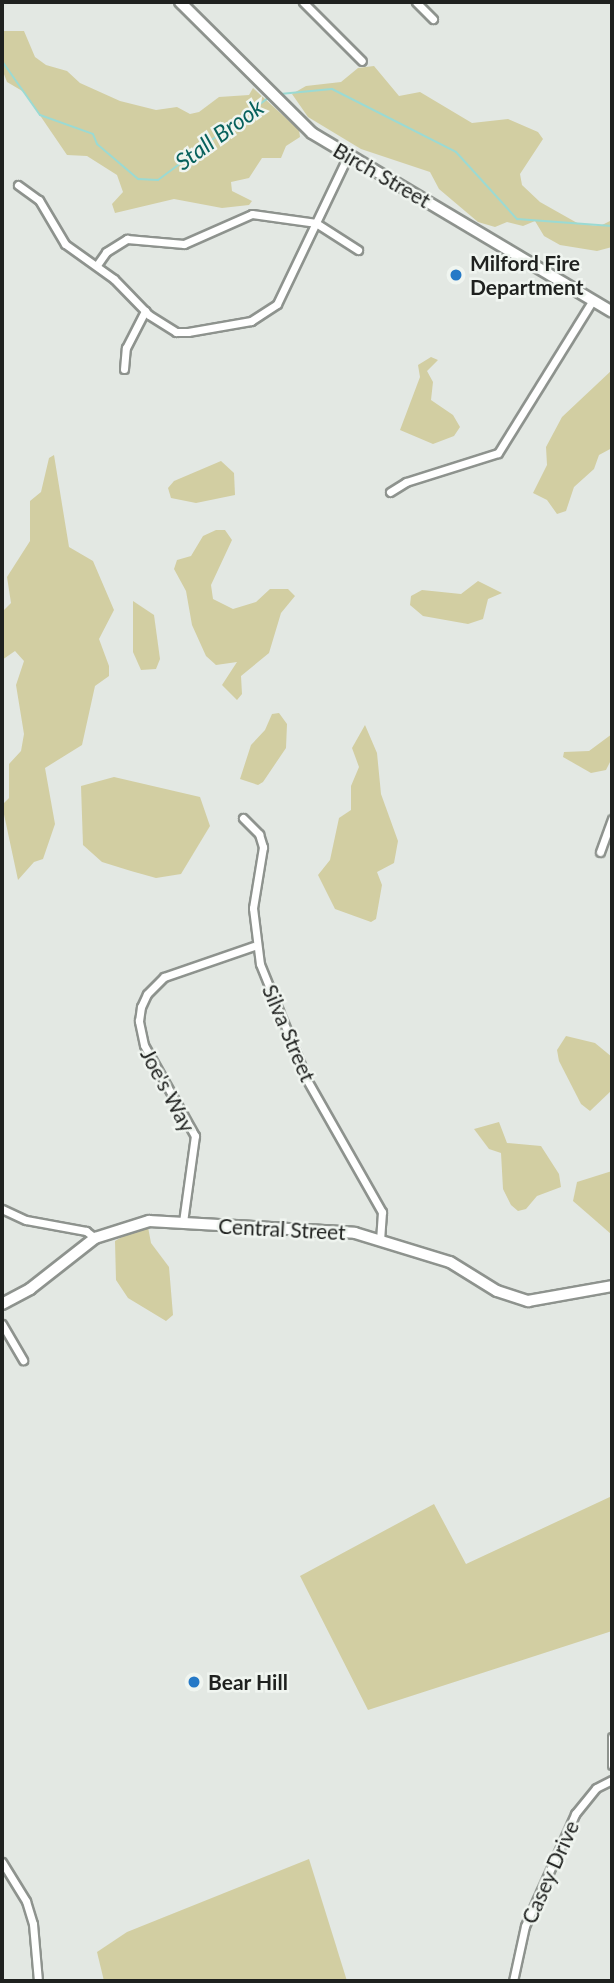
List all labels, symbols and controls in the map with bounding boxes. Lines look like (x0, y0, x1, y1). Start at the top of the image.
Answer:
water label: Stall Brook (169, 93, 269, 175)
street label: Birch Street (329, 137, 435, 213)
place label: Milford Fire Department (470, 250, 584, 300)
marker: Milford Fire Department (448, 267, 464, 283)
street label: Silva Street (257, 981, 321, 1085)
street label: Joe's Way (135, 1044, 201, 1136)
street label: Central Street (218, 1213, 346, 1245)
place label: Bear Hill (208, 1669, 288, 1695)
marker: Bear Hill (186, 1674, 202, 1690)
street label: Casey Drive (516, 1816, 584, 1928)

